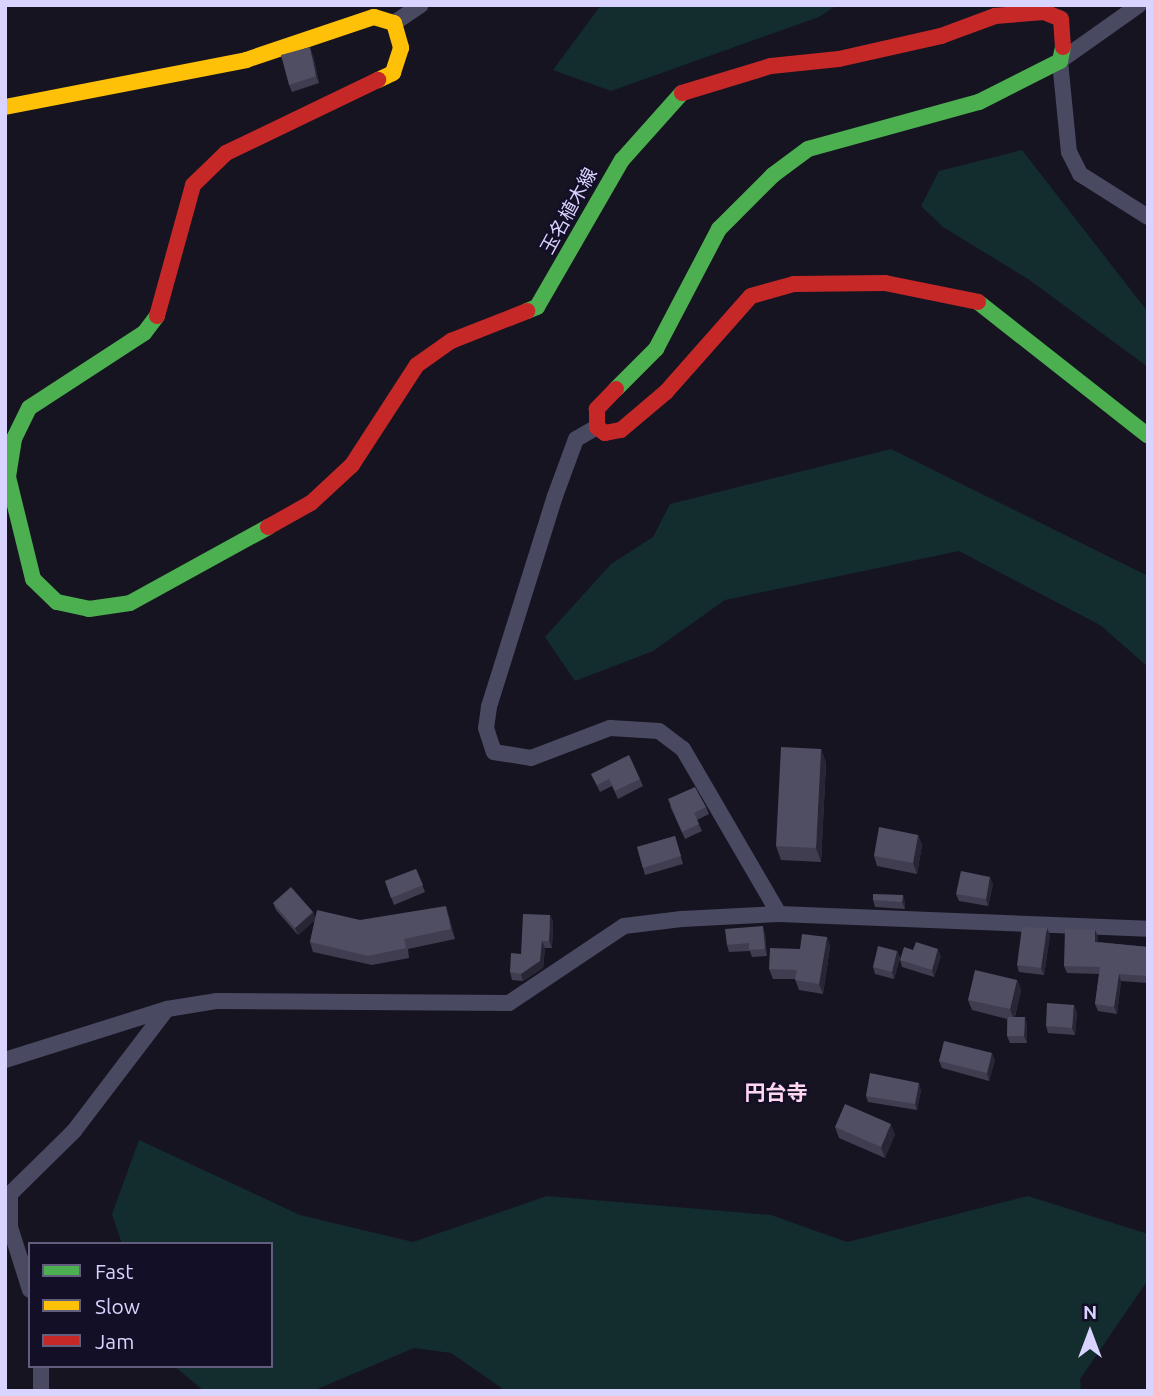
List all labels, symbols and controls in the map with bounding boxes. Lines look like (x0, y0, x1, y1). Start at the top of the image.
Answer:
street label: 玉名植木線 (536, 164, 602, 258)
district label: 円台寺 (745, 1079, 807, 1105)
legend (28, 1242, 273, 1368)
text: Fast (95, 1259, 133, 1283)
text: Slow (95, 1294, 140, 1318)
north arrow (1055, 1298, 1125, 1368)
text: N (1083, 1301, 1097, 1323)
text: Jam (95, 1329, 134, 1353)

